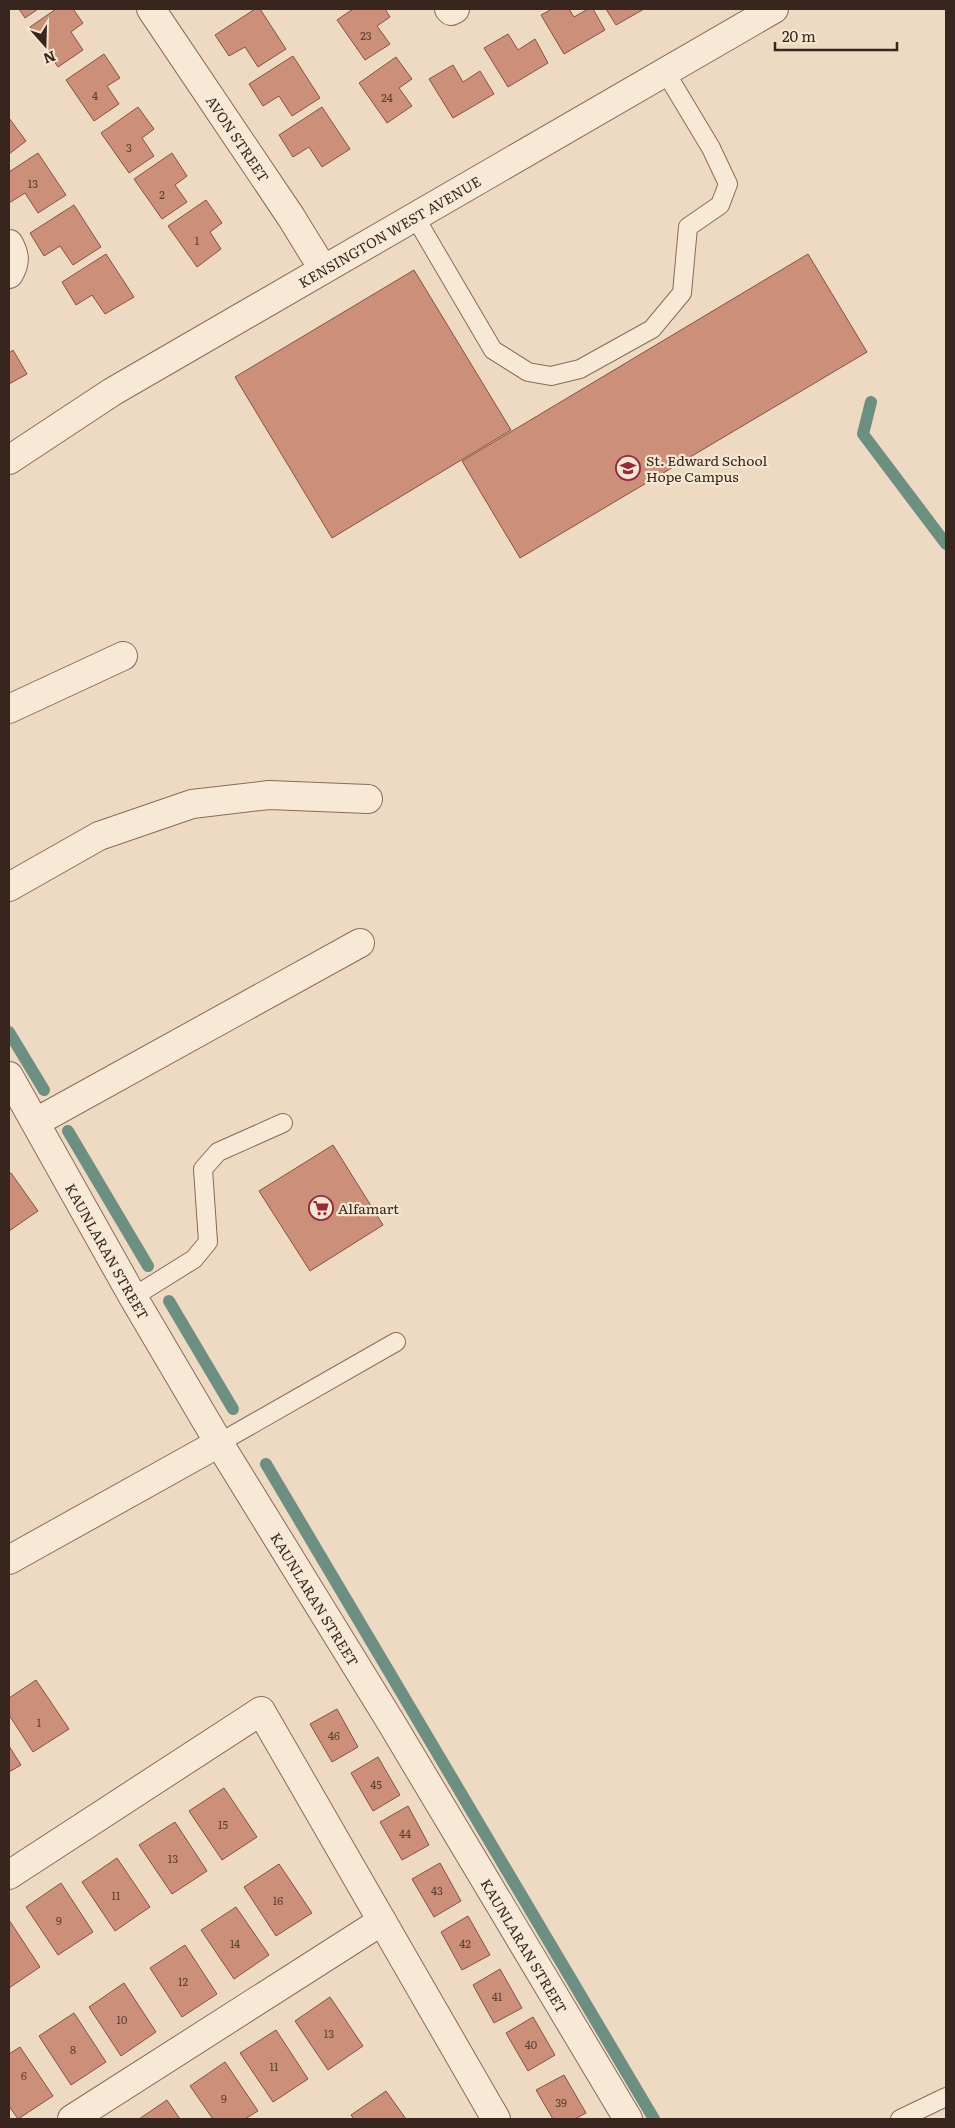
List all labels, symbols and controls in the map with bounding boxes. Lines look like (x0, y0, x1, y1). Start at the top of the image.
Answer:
north arrow (20, 20, 70, 70)
scale bar (775, 20, 898, 52)
text: 20 m (782, 24, 816, 47)
house number: 23 (360, 27, 372, 43)
text: N (41, 47, 59, 70)
house number: 4 (92, 87, 98, 103)
house number: 24 (381, 89, 393, 105)
street label: AVON STREET (202, 91, 274, 186)
house number: 3 (126, 139, 132, 155)
street label: KENSINGTON WEST AVENUE (295, 171, 484, 292)
house number: 13 (28, 175, 38, 191)
house number: 2 (159, 186, 165, 202)
house number: 1 (195, 232, 200, 248)
place label: St. Edward School Hope Campus (646, 450, 767, 486)
school or university icon: St. Edward School Hope Campus (615, 455, 641, 481)
street label: KAUNLARAN STREET (61, 1179, 154, 1323)
supermarket icon: Alfamart (308, 1195, 334, 1221)
place label: Alfamart (338, 1198, 399, 1218)
street label: KAUNLARAN STREET (266, 1528, 364, 1670)
house number: 1 (37, 1714, 42, 1730)
house number: 46 (328, 1727, 340, 1743)
house number: 45 (370, 1776, 382, 1792)
house number: 15 (218, 1816, 228, 1832)
house number: 44 (399, 1825, 411, 1841)
house number: 13 (168, 1850, 178, 1866)
street label: KAUNLARAN STREET (476, 1875, 572, 2017)
house number: 43 (431, 1882, 443, 1898)
house number: 11 (112, 1887, 121, 1903)
house number: 16 (273, 1892, 283, 1908)
house number: 9 (56, 1912, 62, 1928)
house number: 14 (230, 1935, 240, 1951)
house number: 42 (459, 1935, 471, 1951)
house number: 12 (178, 1973, 188, 1989)
house number: 41 (492, 1988, 503, 2004)
house number: 10 (117, 2011, 127, 2027)
house number: 13 (324, 2025, 334, 2041)
house number: 40 (525, 2036, 537, 2052)
house number: 8 (70, 2041, 76, 2057)
house number: 11 (270, 2058, 279, 2074)
house number: 6 (21, 2067, 27, 2083)
house number: 9 (221, 2090, 227, 2106)
house number: 39 (555, 2094, 567, 2110)

